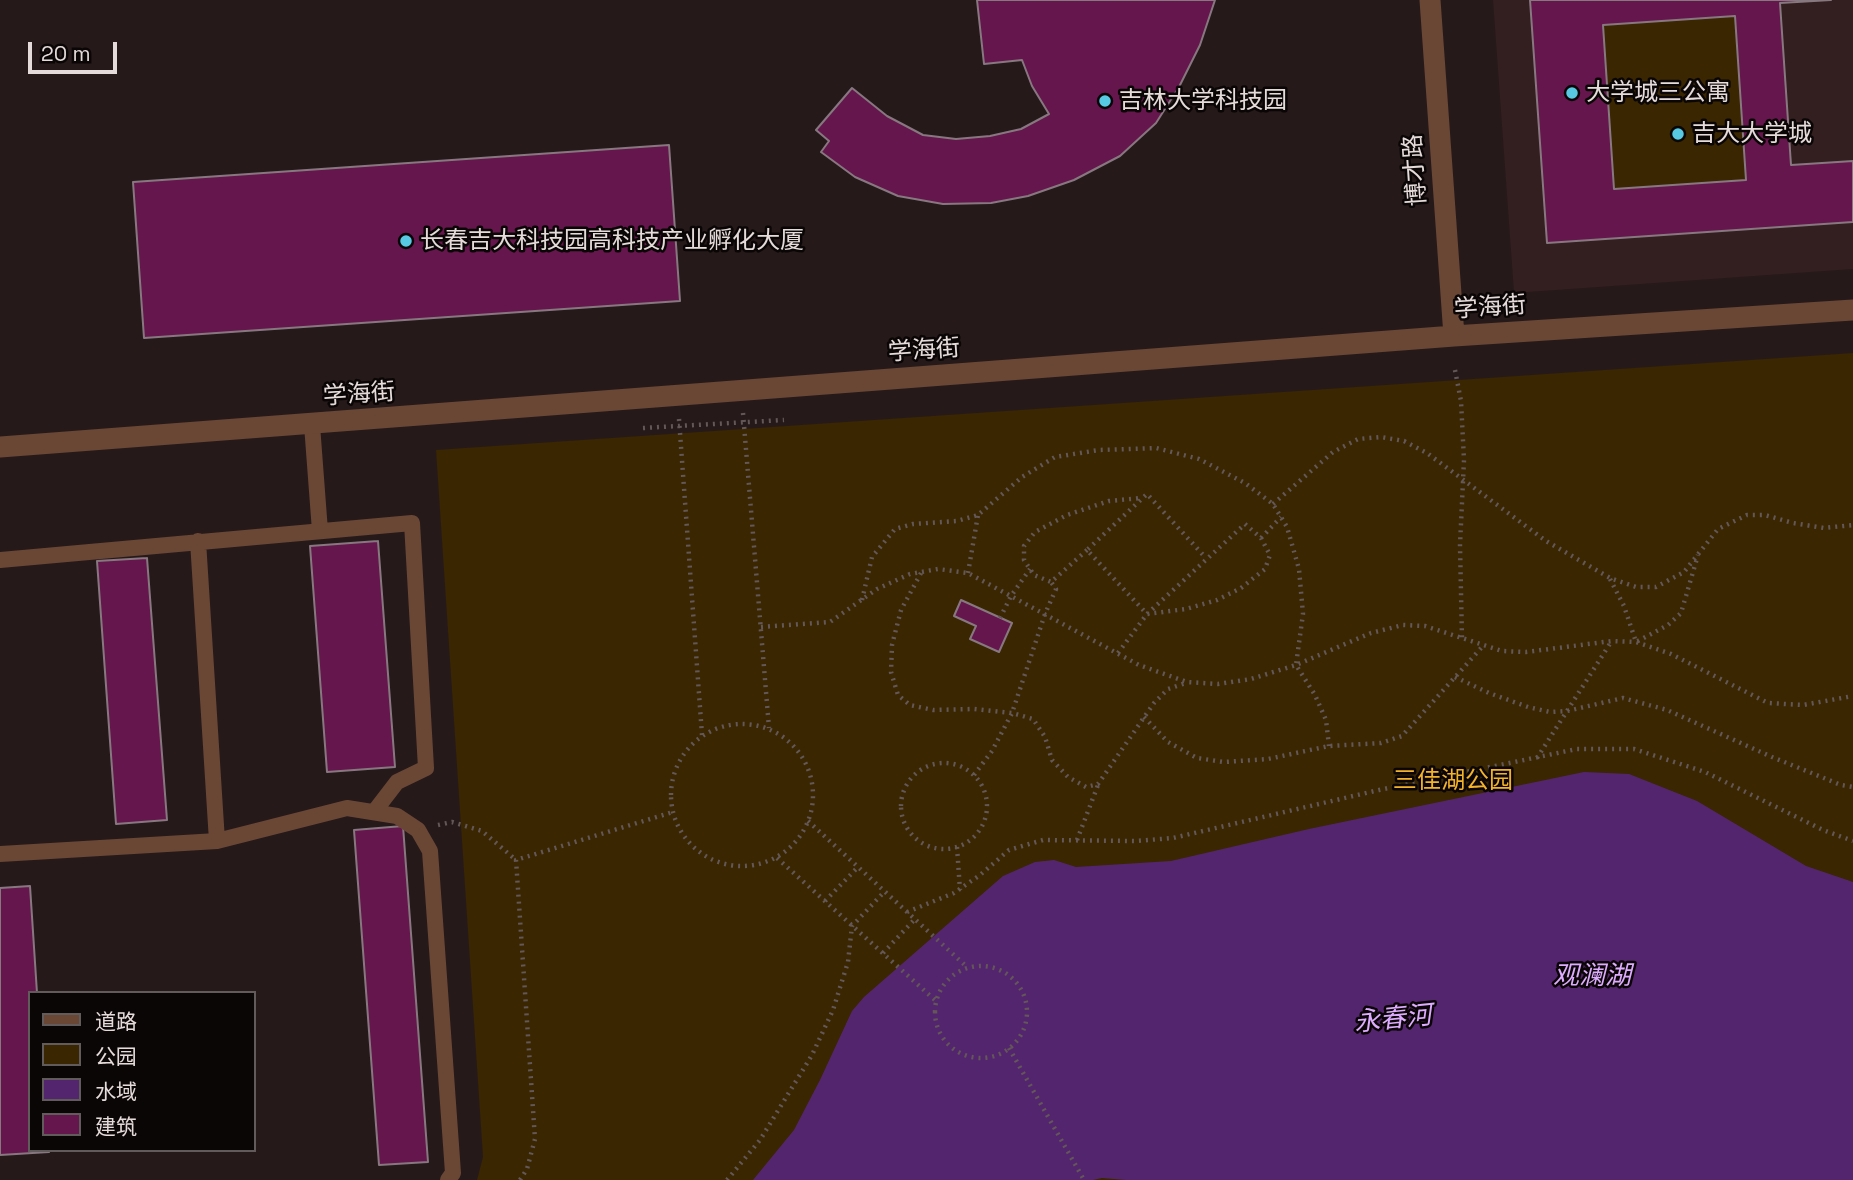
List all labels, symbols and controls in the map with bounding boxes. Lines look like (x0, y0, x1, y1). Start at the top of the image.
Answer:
scale bar (32, 28, 121, 72)
text: 20 m (41, 40, 91, 67)
place label: 大学城三公寓 (1586, 79, 1730, 107)
marker: 大学城三公寓 (1564, 85, 1580, 101)
place label: 吉林大学科技园 (1119, 87, 1287, 115)
marker: 吉林大学科技园 (1097, 93, 1113, 109)
place label: 吉大大学城 (1692, 120, 1812, 148)
marker: 吉大大学城 (1670, 126, 1686, 142)
street label: 博才路 (1399, 133, 1433, 207)
place label: 长春吉大科技园高科技产业孵化大厦 (420, 227, 804, 255)
marker: 长春吉大科技园高科技产业孵化大厦 (398, 233, 414, 249)
street label: 学海街 (1453, 291, 1527, 325)
street label: 学海街 (887, 334, 961, 368)
street label: 学海街 (322, 378, 396, 412)
park label: 三佳湖公园 (1393, 767, 1513, 795)
water label: 观澜湖 (1553, 961, 1631, 993)
legend (28, 991, 256, 1152)
water label: 永春河 (1353, 1000, 1433, 1040)
text: 道路 (95, 1008, 137, 1035)
text: 公园 (95, 1043, 137, 1070)
text: 水域 (95, 1078, 137, 1105)
text: 建筑 (95, 1113, 137, 1140)

